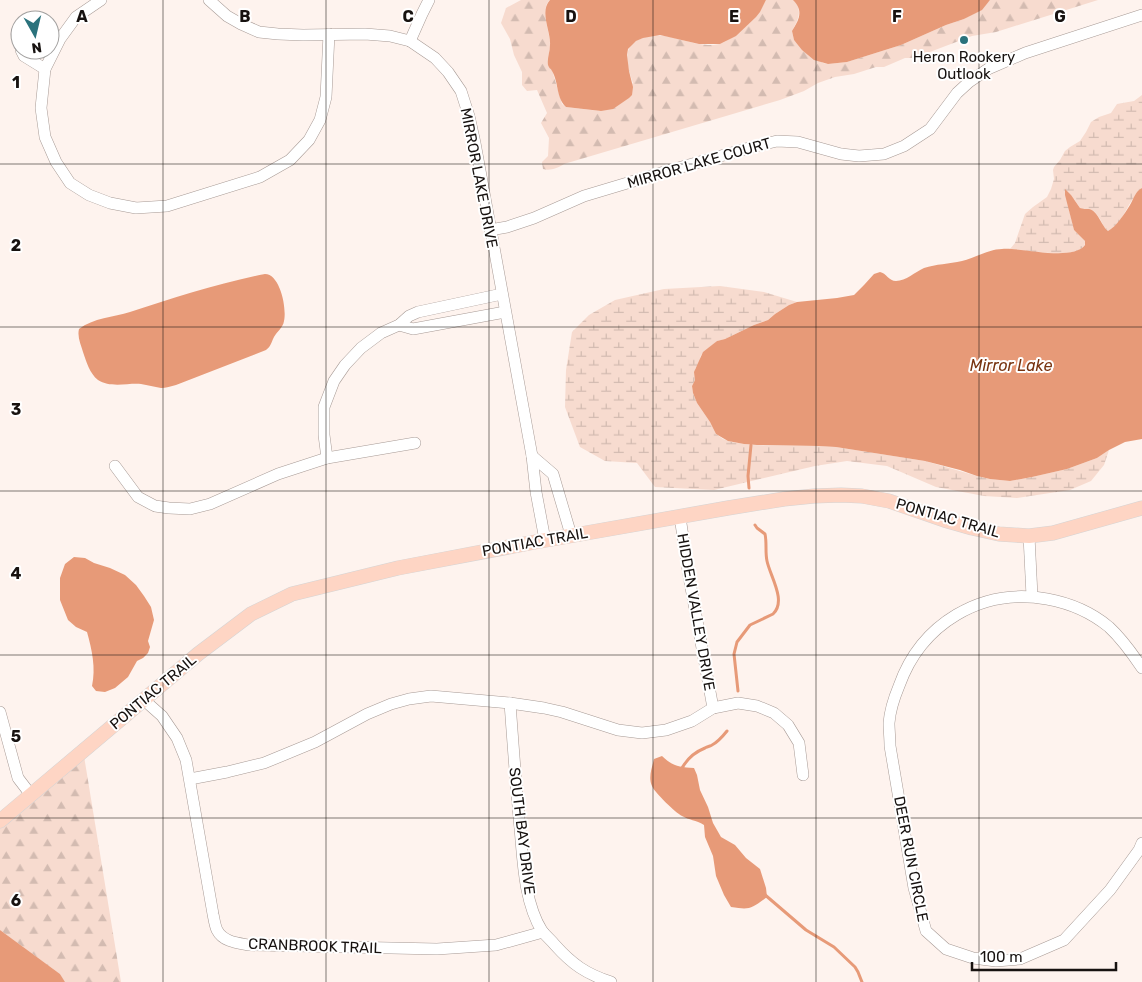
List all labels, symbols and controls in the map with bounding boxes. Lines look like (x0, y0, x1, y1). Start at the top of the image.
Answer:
text: A (76, 7, 88, 26)
text: B (239, 7, 251, 26)
text: C (402, 7, 414, 26)
text: D (565, 7, 577, 26)
text: E (729, 7, 739, 26)
text: F (892, 7, 902, 26)
text: G (1054, 7, 1066, 26)
north arrow (10, 10, 60, 60)
marker: Heron Rookery Outlook (958, 34, 970, 46)
text: N (31, 38, 43, 56)
place label: Heron Rookery Outlook (913, 48, 1015, 83)
text: 1 (12, 73, 20, 92)
street label: MIRROR LAKE DRIVE (457, 106, 501, 250)
street label: MIRROR LAKE COURT (625, 134, 773, 192)
text: 2 (11, 236, 21, 255)
water label: Mirror Lake (970, 356, 1052, 375)
text: 3 (11, 400, 21, 419)
street label: PONTIAC TRAIL (894, 495, 1003, 542)
street label: PONTIAC TRAIL (481, 524, 590, 560)
street label: HIDDEN VALLEY DRIVE (673, 532, 719, 692)
text: 4 (11, 564, 22, 583)
street label: PONTIAC TRAIL (106, 650, 200, 733)
text: 5 (11, 727, 21, 746)
street label: SOUTH BAY DRIVE (505, 766, 539, 896)
street label: DEER RUN CIRCLE (890, 795, 932, 923)
text: 6 (11, 891, 21, 910)
street label: CRANBROOK TRAIL (248, 935, 383, 957)
scale bar (972, 940, 1116, 972)
text: 100 m (980, 948, 1022, 966)

